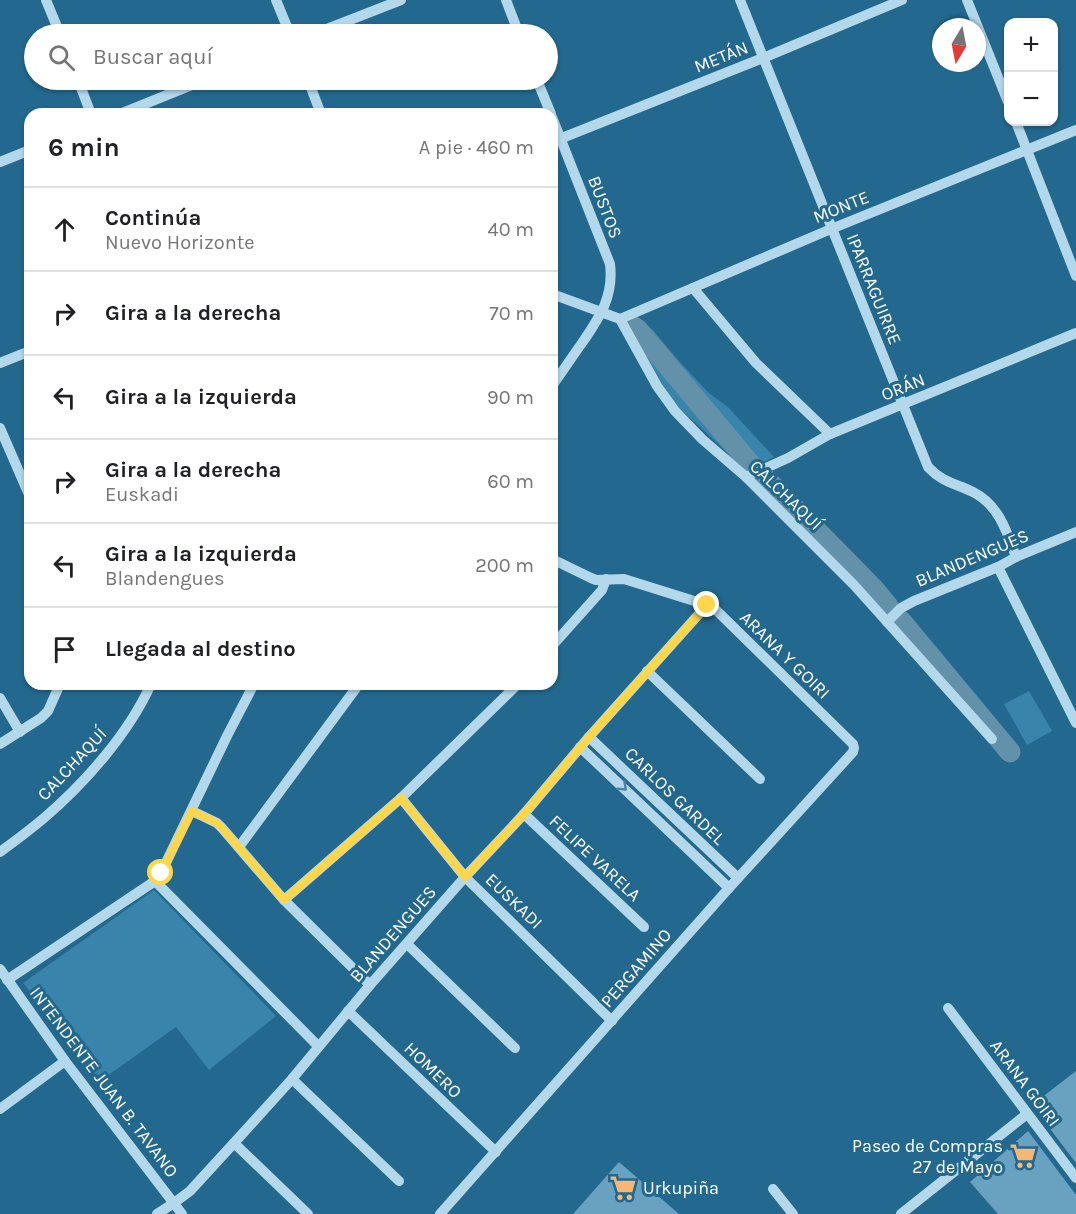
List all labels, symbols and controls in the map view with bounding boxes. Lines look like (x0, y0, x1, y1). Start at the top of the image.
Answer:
north arrow (932, 18, 986, 72)
map controls (1004, 18, 1058, 126)
button: + (1004, 18, 1058, 72)
search box (24, 24, 558, 90)
street label: METÁN (690, 35, 751, 78)
icon: search (45, 41, 78, 74)
text: Buscar aquí (93, 44, 213, 70)
button: − (1004, 72, 1058, 126)
text: 6 min (48, 132, 120, 163)
text: A pie · 460 m (419, 136, 534, 159)
street label: BUSTOS (583, 173, 627, 241)
street label: MONTE (810, 186, 872, 228)
text: Continúa (105, 205, 201, 231)
icon: ahead (48, 213, 81, 246)
text: 40 m (488, 218, 534, 241)
street label: IPARRAGUIRRE (842, 230, 906, 348)
text: Nuevo Horizonte (105, 231, 255, 254)
icon: right (48, 297, 81, 330)
text: Gira a la derecha (105, 300, 281, 326)
text: 70 m (489, 302, 534, 325)
street label: ORÁN (877, 367, 928, 406)
icon: left (48, 381, 81, 414)
text: Gira a la izquierda (105, 384, 297, 410)
text: 90 m (487, 386, 534, 409)
street label: CALCHAQUÍ (745, 455, 828, 535)
text: Gira a la derecha (105, 457, 281, 483)
icon: right (48, 465, 81, 498)
text: 60 m (487, 470, 534, 493)
text: Euskadi (105, 483, 179, 506)
street label: BLANDENGUES (912, 524, 1032, 592)
text: Gira a la izquierda (105, 541, 297, 567)
icon: left (48, 549, 81, 582)
text: 200 m (475, 554, 534, 577)
text: Blandengues (105, 567, 224, 590)
route end (693, 591, 719, 617)
street label: ARANA Y GOIRI (735, 606, 835, 704)
icon: arrive (48, 633, 81, 666)
text: Llegada al destino (105, 636, 296, 662)
street label: CALCHAQUÍ (32, 722, 112, 805)
street label: CARLOS GARDEL (620, 743, 730, 850)
one-way arrow (615, 780, 626, 791)
street label: FELIPE VARELA (545, 810, 645, 906)
route start (147, 859, 173, 885)
street label: EUSKADI (481, 868, 547, 934)
street label: BLANDENGUES (345, 881, 441, 987)
street label: PERGAMINO (596, 924, 676, 1012)
street label: INTENDENTE JUAN B. TAVANO (25, 982, 183, 1182)
street label: ARANA GOIRI (985, 1035, 1065, 1131)
street label: HOMERO (400, 1037, 466, 1103)
place label: Paseo de Compras 27 de Mayo (852, 1135, 1003, 1178)
supermarket icon: Paseo de Compras 27 de Mayo (1008, 1141, 1038, 1171)
supermarket icon: Urkupiña (608, 1173, 638, 1203)
place label: Urkupiña (643, 1177, 719, 1199)

